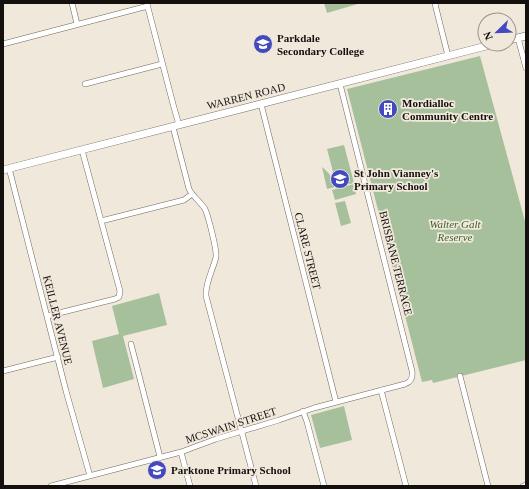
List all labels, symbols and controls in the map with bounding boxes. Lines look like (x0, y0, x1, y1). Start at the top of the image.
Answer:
north arrow (477, 12, 517, 52)
text: N (481, 30, 495, 42)
place label: Parkdale Secondary College (277, 32, 364, 57)
school or university icon: Parkdale Secondary College (252, 33, 274, 55)
street label: WARREN ROAD (206, 80, 286, 112)
place label: Mordialloc Community Centre (402, 97, 493, 122)
building icon: Mordialloc Community Centre (377, 98, 399, 120)
place label: St John Vianney's Primary School (354, 167, 439, 192)
school or university icon: St John Vianney's Primary School (329, 168, 351, 190)
street label: BRISBANE TERRACE (377, 210, 415, 317)
street label: CLARE STREET (293, 211, 323, 291)
park label: Walter Galt Reserve (429, 218, 482, 243)
street label: KEILLER AVENUE (41, 274, 75, 366)
street label: MCSWAIN STREET (184, 405, 278, 445)
school or university icon: Parktone Primary School (146, 459, 168, 481)
place label: Parktone Primary School (171, 464, 291, 476)

